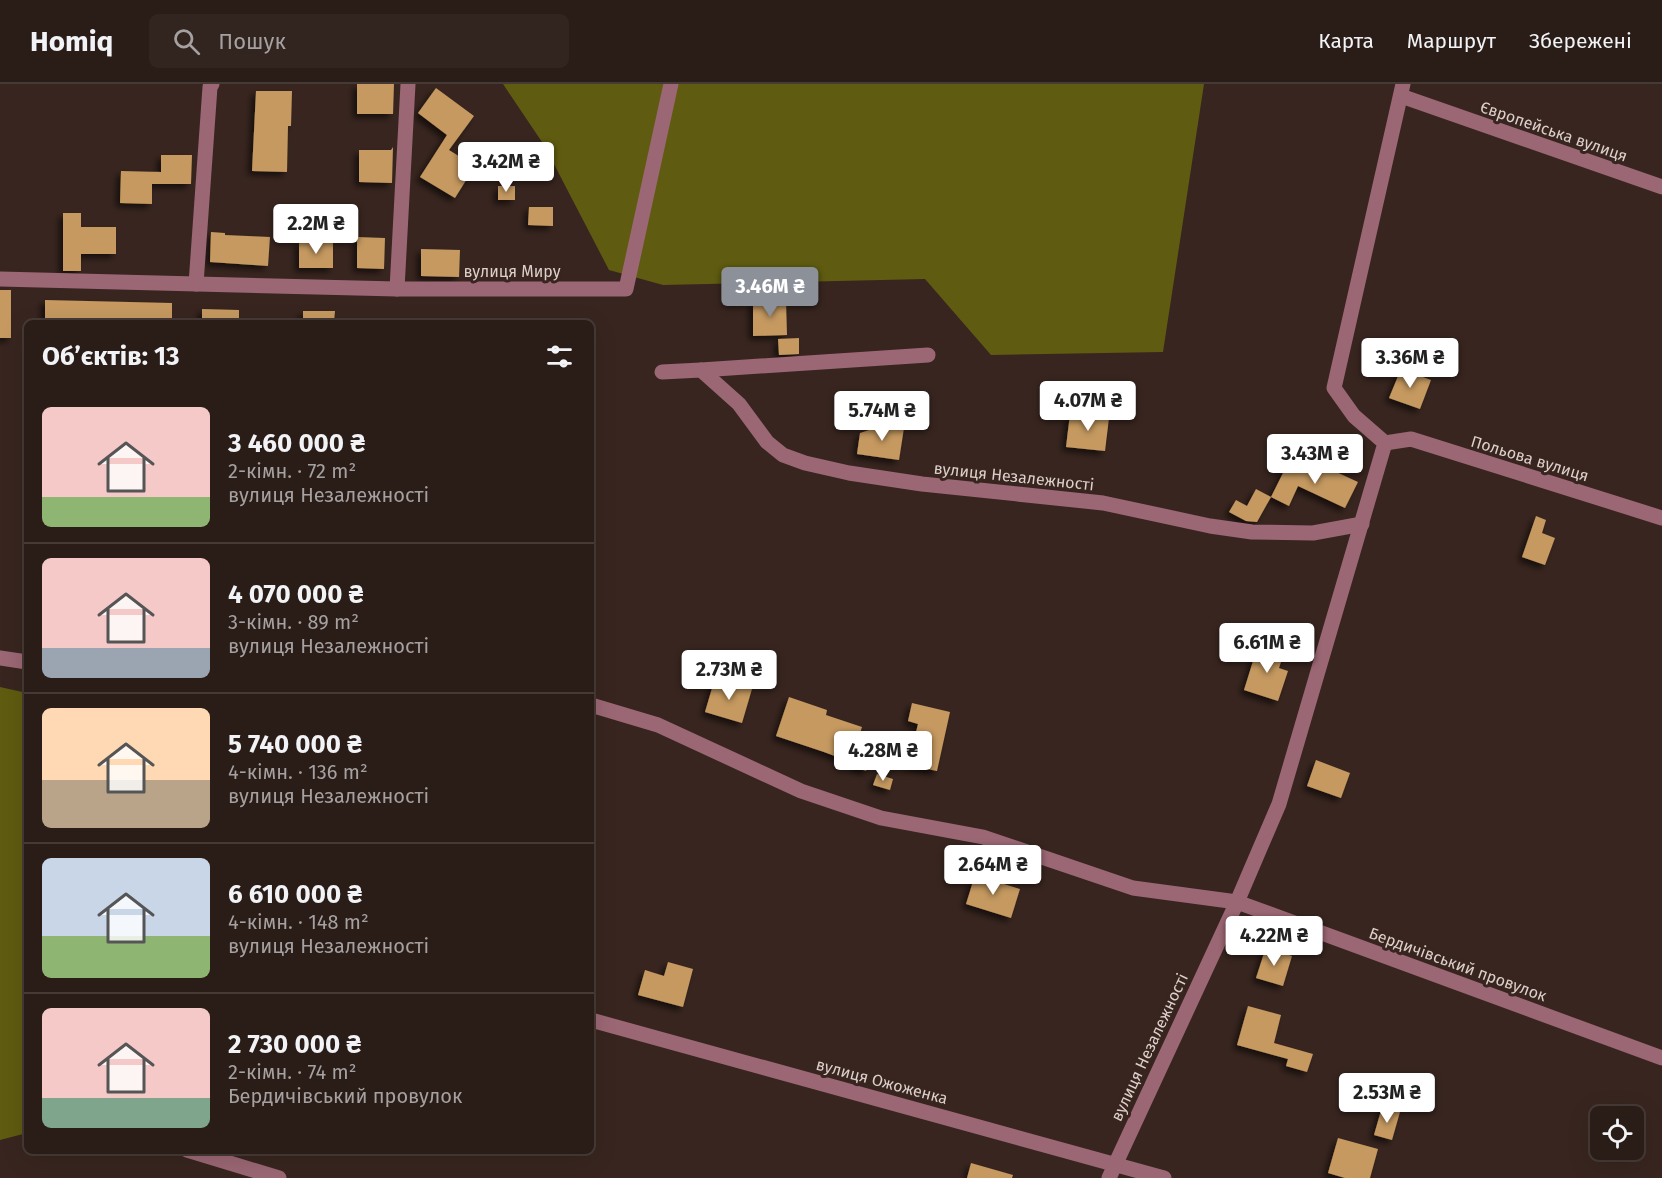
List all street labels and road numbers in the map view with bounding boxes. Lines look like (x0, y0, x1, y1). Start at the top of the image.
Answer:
street label: Європейська вулиця (1478, 97, 1630, 166)
street label: вулиця Миру (463, 262, 561, 281)
street label: Польова вулиця (1469, 432, 1591, 485)
street label: вулиця Незалежності (933, 459, 1095, 494)
street label: Бердичівський провулок (1366, 923, 1550, 1006)
street label: вулиця Незалежності (1107, 970, 1192, 1124)
street label: вулиця Ожоженка (814, 1055, 950, 1108)

